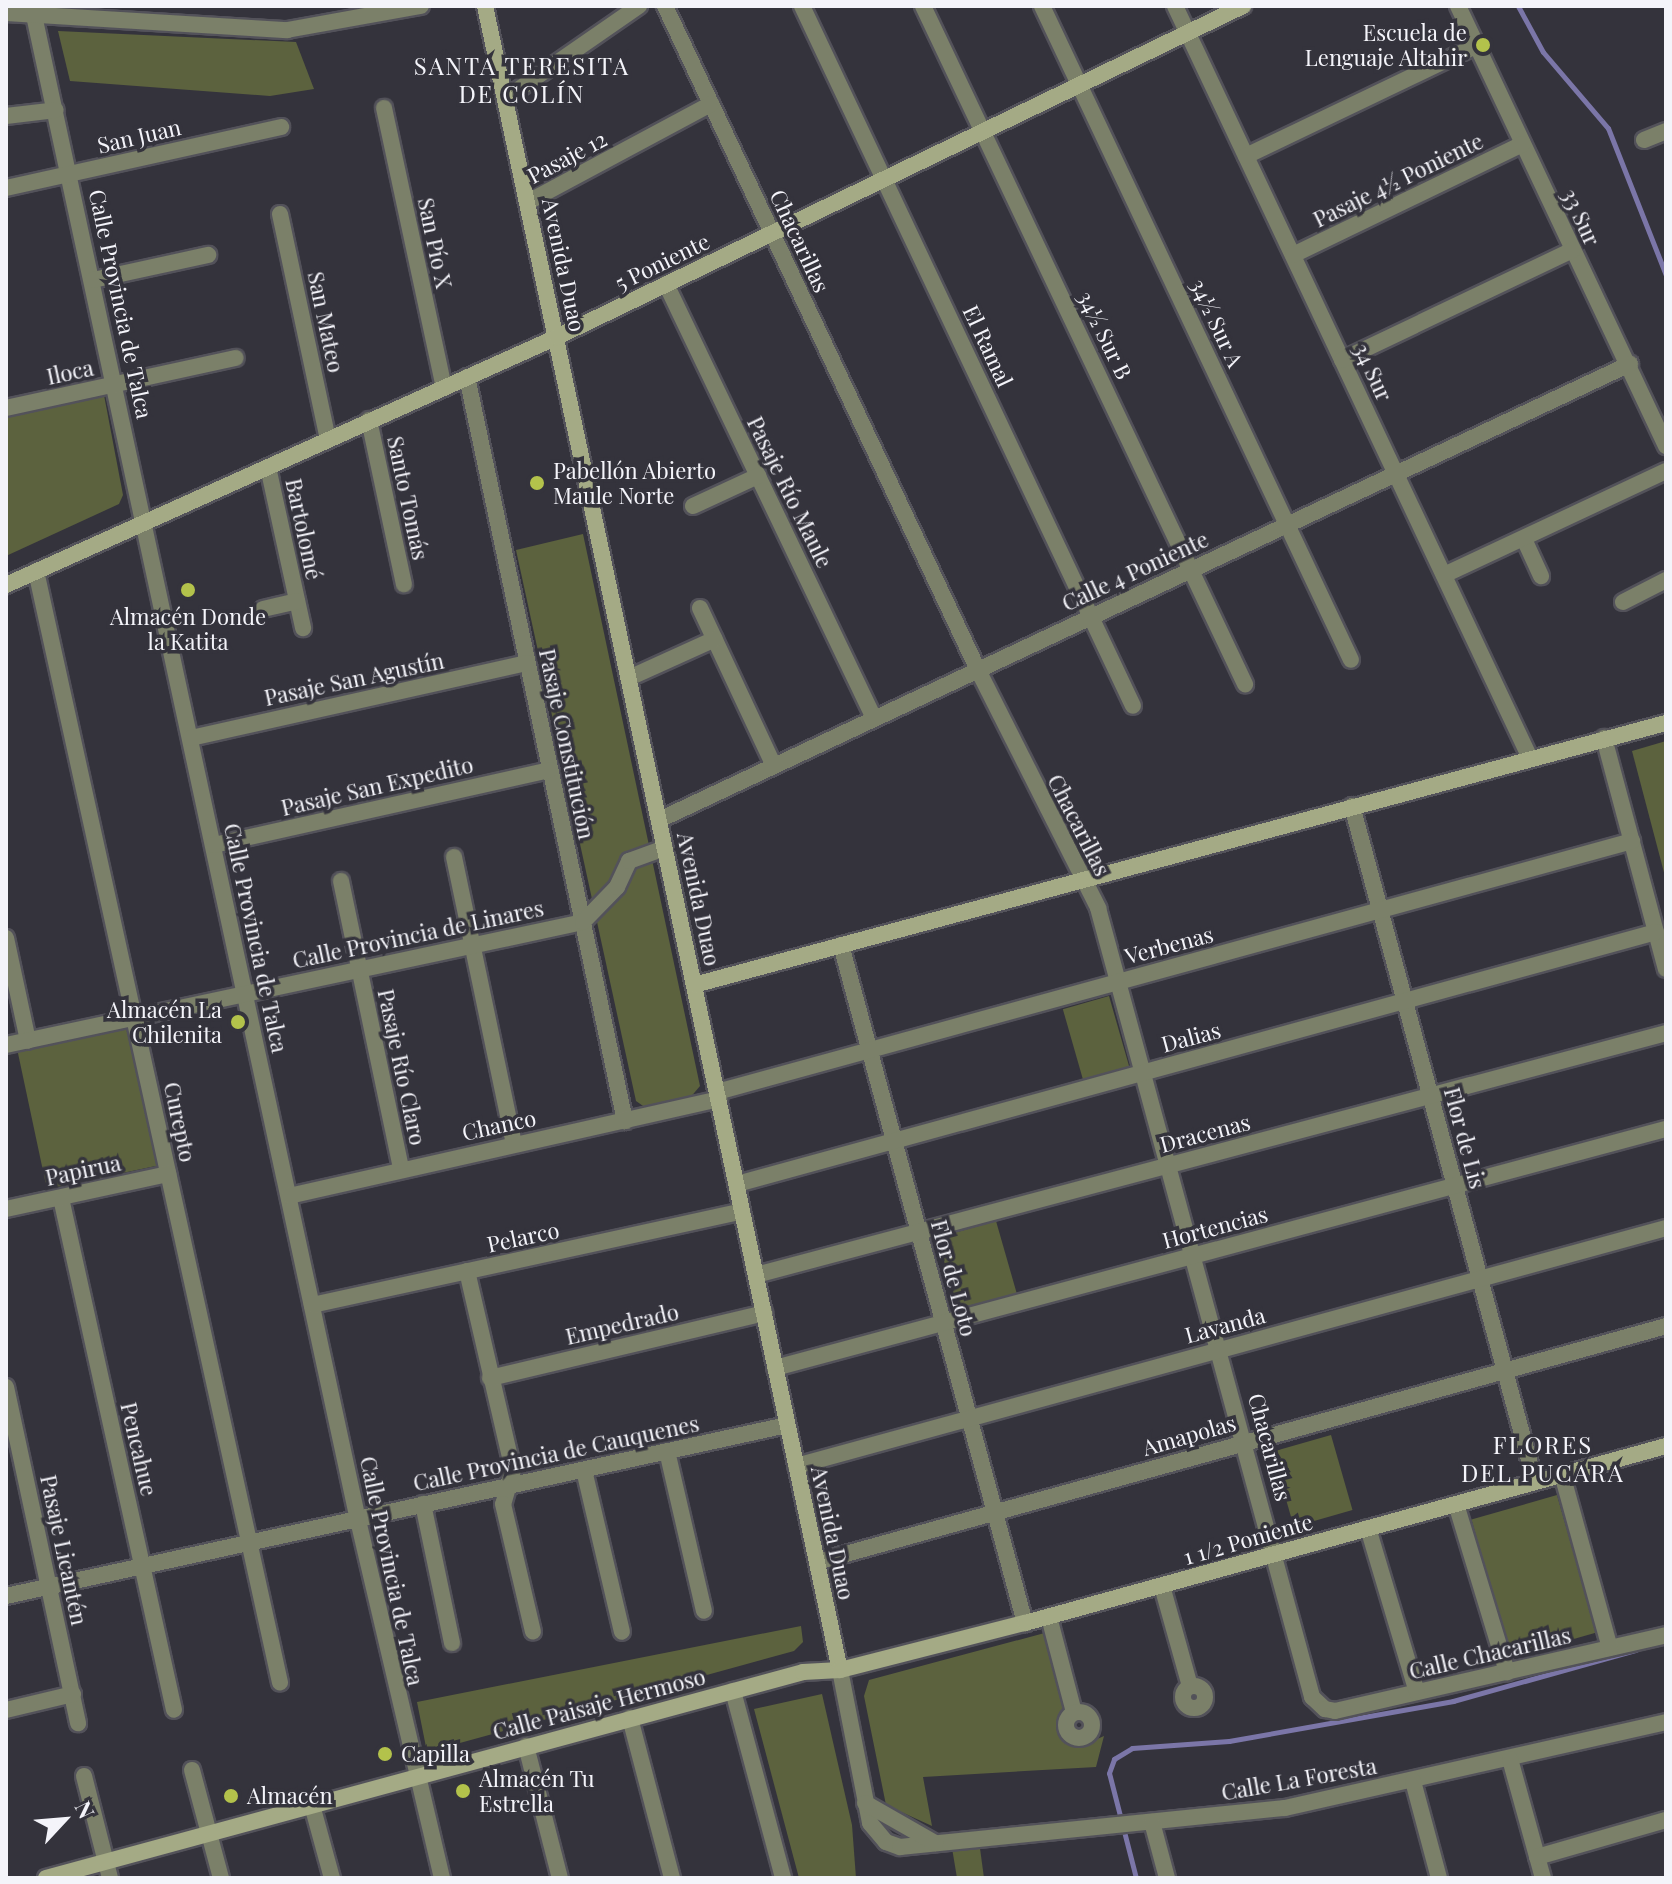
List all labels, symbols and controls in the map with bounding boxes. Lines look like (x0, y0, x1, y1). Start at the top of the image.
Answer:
place label: Escuela de Lenguaje Altahir (1304, 19, 1467, 70)
marker: Escuela de Lenguaje Altahir (1474, 36, 1492, 54)
district label: SANTA TERESITA DE COLÍN (414, 52, 630, 108)
street label: San Juan (95, 114, 183, 158)
street label: Pasaje 12 (523, 125, 611, 189)
street label: Pasaje 4½ Poniente (1309, 127, 1487, 233)
street label: 33 Sur (1556, 184, 1606, 250)
street label: Chacarillas (765, 185, 835, 297)
street label: Calle Provincia de Talca (84, 187, 158, 421)
street label: San Pío X (412, 195, 458, 291)
street label: Avenida Duao (537, 196, 591, 334)
street label: 5 Poniente (610, 228, 714, 296)
street label: San Mateo (302, 269, 350, 375)
street label: 34½ Sur A (1185, 274, 1249, 372)
street label: 34½ Sur B (1072, 286, 1138, 384)
street label: El Ramal (958, 301, 1018, 391)
street label: 34 Sur (1348, 339, 1398, 405)
street label: Iloca (44, 354, 96, 390)
street label: Pasaje Río Maule (742, 412, 838, 572)
street label: Santo Tomás (382, 433, 434, 563)
place label: Pabellón Abierto Maule Norte (553, 457, 717, 508)
marker: Pabellón Abierto Maule Norte (528, 474, 546, 492)
street label: Bartolomé (280, 476, 328, 582)
street label: Calle 4 Poniente (1057, 525, 1213, 617)
marker: Almacén Donde la Katita (179, 581, 197, 599)
place label: Almacén Donde la Katita (110, 603, 266, 654)
street label: Pasaje Constitución (534, 646, 600, 842)
street label: Pasaje San Agustín (261, 647, 447, 711)
street label: Pasaje San Expedito (278, 751, 476, 821)
street label: Chacarillas (1042, 770, 1116, 880)
street label: Calle Provincia de Talca (219, 821, 293, 1055)
street label: Avenida Duao (672, 830, 726, 968)
street label: Calle Provincia de Linares (290, 894, 546, 974)
street label: Verbenas (1122, 921, 1216, 969)
street label: Pasaje Río Claro (373, 987, 431, 1147)
place label: Almacén La Chilenita (107, 996, 222, 1048)
marker: Almacén La Chilenita (229, 1013, 247, 1031)
street label: Dalias (1158, 1016, 1224, 1058)
street label: Curepto (159, 1080, 201, 1164)
street label: Flor de Lis (1439, 1084, 1491, 1192)
street label: Chanco (460, 1104, 538, 1146)
street label: Dracenas (1157, 1108, 1253, 1158)
street label: Papirua (43, 1149, 123, 1191)
street label: Hortencias (1159, 1200, 1271, 1254)
street label: Pelarco (485, 1216, 561, 1258)
street label: Flor de Loto (926, 1217, 982, 1339)
street label: Empedrado (563, 1298, 681, 1350)
street label: Lavanda (1182, 1302, 1268, 1348)
street label: Chacarillas (1243, 1390, 1297, 1504)
street label: Pencahue (115, 1400, 163, 1498)
street label: Amapolas (1139, 1409, 1239, 1461)
street label: Calle Provincia de Cauquenes (411, 1410, 701, 1496)
district label: FLORES DEL PUCARA (1461, 1431, 1625, 1487)
street label: Calle Provincia de Talca (355, 1454, 429, 1688)
street label: Avenida Duao (806, 1464, 860, 1602)
street label: Pasaje Licantén (35, 1472, 93, 1628)
street label: 1 1/2 Poniente (1180, 1508, 1316, 1570)
street label: Calle Chacarillas (1406, 1622, 1574, 1684)
street label: Calle Paisaje Hermoso (490, 1663, 708, 1745)
place label: Capilla (401, 1741, 470, 1767)
marker: Capilla (376, 1745, 394, 1763)
street label: Calle La Foresta (1219, 1752, 1379, 1806)
place label: Almacén Tu Estrella (479, 1765, 595, 1816)
north arrow (24, 1780, 104, 1860)
marker: Almacén Tu Estrella (454, 1782, 472, 1800)
place label: Almacén (247, 1783, 333, 1809)
marker: Almacén (222, 1787, 240, 1805)
text: N (69, 1796, 103, 1823)

